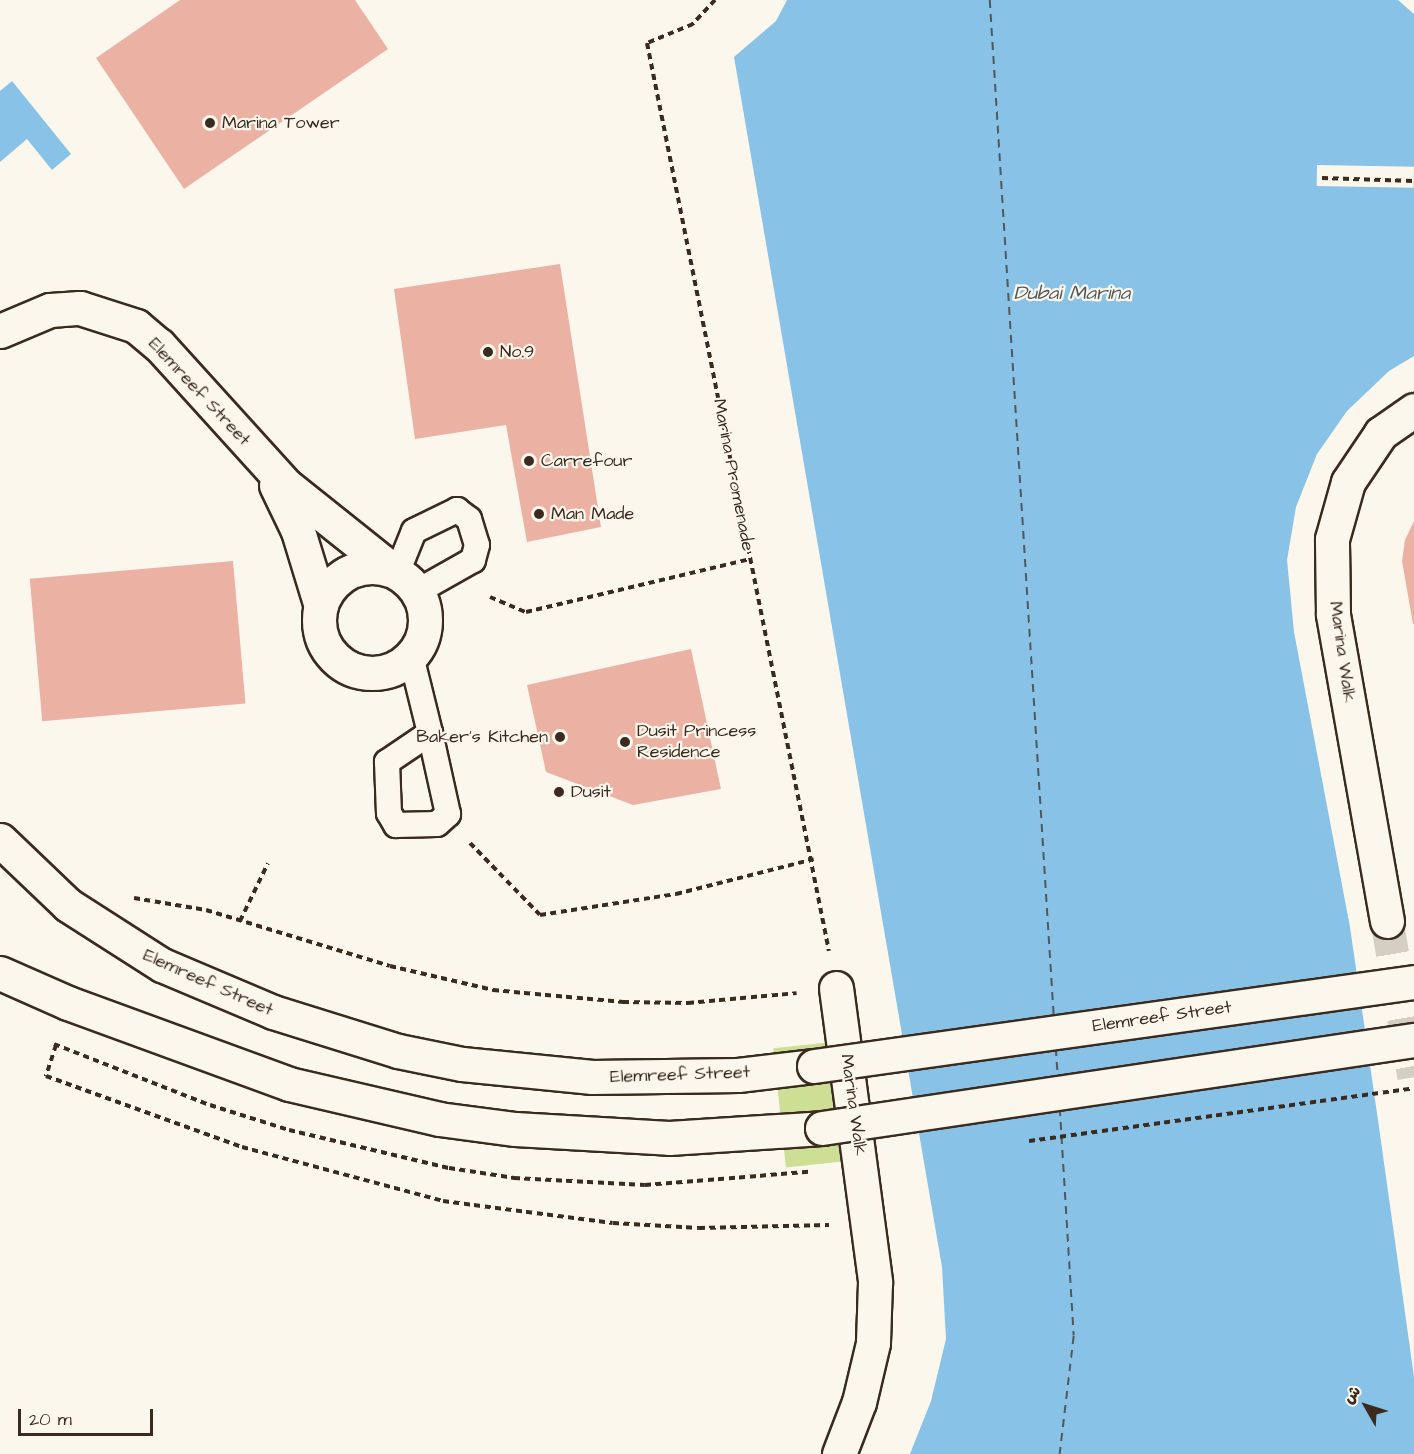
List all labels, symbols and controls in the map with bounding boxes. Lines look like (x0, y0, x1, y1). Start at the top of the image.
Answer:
place label: Marina Tower (222, 112, 340, 134)
marker: Marina Tower (203, 116, 217, 130)
water label: Dubai Marina (1014, 281, 1130, 305)
street label: Elemreef Street (143, 333, 255, 451)
place label: No.9 (500, 341, 534, 363)
marker: No.9 (481, 345, 495, 359)
street label: Marina Promenade (708, 397, 758, 553)
place label: Carrefour (541, 450, 632, 472)
marker: Carrefour (522, 454, 536, 468)
place label: Man Made (551, 503, 634, 525)
marker: Man Made (532, 507, 546, 521)
street label: Marina Walk (1324, 600, 1360, 704)
place label: Dusit Princess Residence (637, 721, 756, 764)
place label: Baker's Kitchen (416, 726, 548, 748)
marker: Baker's Kitchen (553, 730, 567, 744)
marker: Dusit Princess Residence (618, 735, 632, 749)
place label: Dusit (571, 781, 611, 803)
marker: Dusit (552, 785, 566, 799)
street label: Elemreef Street (140, 945, 276, 1021)
street label: Elemreef Street (1091, 997, 1233, 1037)
street label: Marina Walk (835, 1053, 871, 1157)
street label: Elemreef Street (610, 1062, 750, 1088)
north arrow (1336, 1376, 1396, 1436)
text: ش (1338, 1381, 1366, 1408)
scale bar (21, 1397, 156, 1435)
text: 20 m (29, 1407, 72, 1432)

